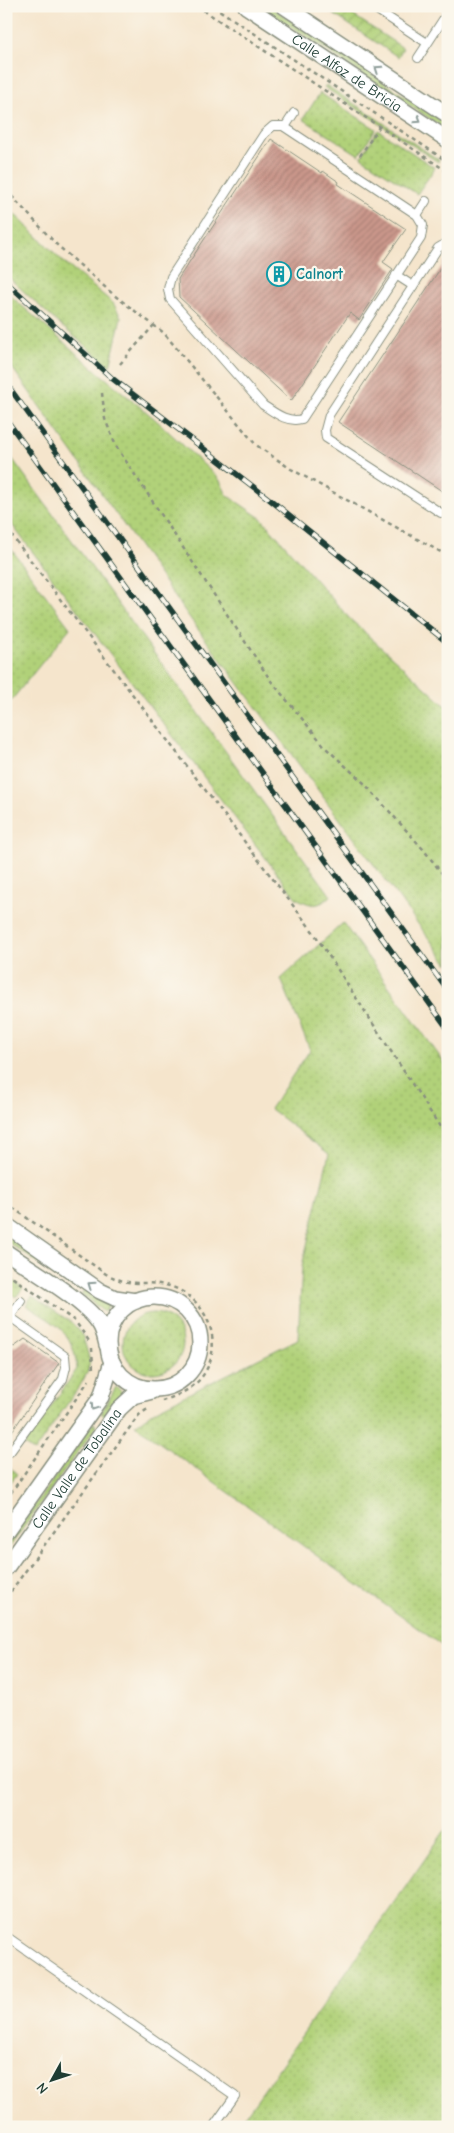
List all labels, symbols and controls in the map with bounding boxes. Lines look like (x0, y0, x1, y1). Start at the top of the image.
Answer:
street label: Calle Alfoz de Bricia (288, 30, 405, 116)
one-way arrow (374, 66, 384, 75)
one-way arrow (412, 114, 422, 123)
building icon: Calnort (266, 261, 292, 287)
place label: Calnort (296, 265, 344, 283)
one-way arrow (87, 1282, 96, 1291)
one-way arrow (91, 1402, 101, 1411)
street label: Calle Valle de Tobalina (28, 1405, 126, 1532)
north arrow (28, 2056, 78, 2106)
text: N (33, 2079, 52, 2097)

